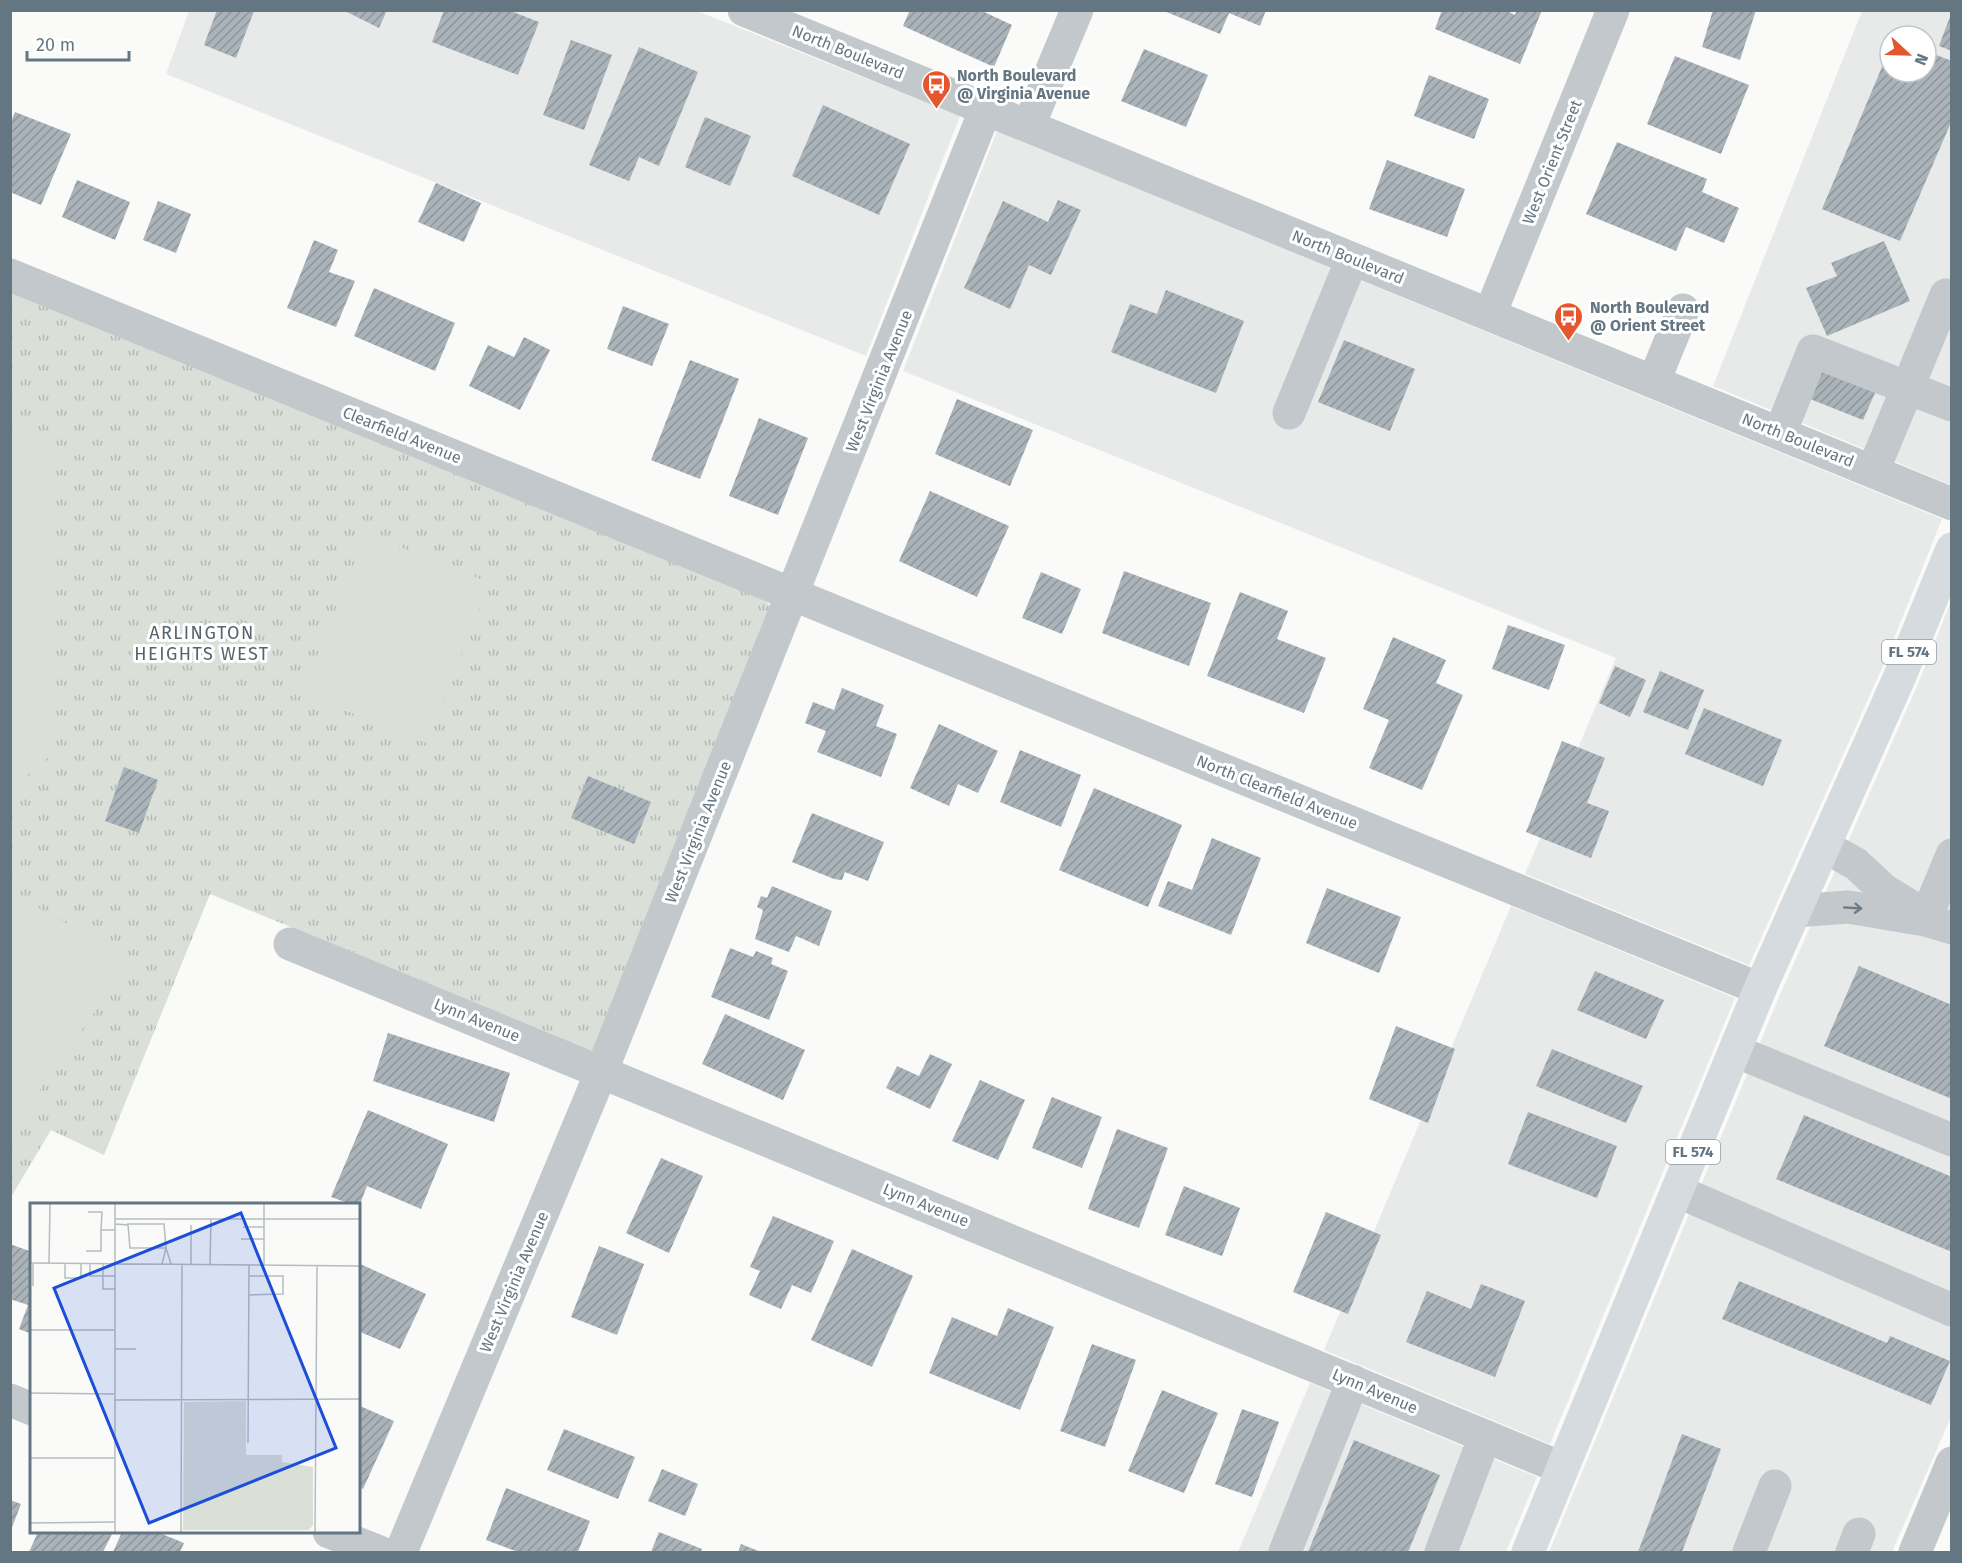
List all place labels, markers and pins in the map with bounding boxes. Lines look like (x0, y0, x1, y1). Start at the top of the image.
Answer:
place label: North Boulevard @ Virginia Avenue (957, 66, 1090, 103)
bus stop icon: North Boulevard @ Virginia Avenue (920, 68, 952, 110)
place label: North Boulevard @ Orient Street (1590, 298, 1709, 335)
bus stop icon: North Boulevard @ Orient Street (1553, 300, 1585, 342)

